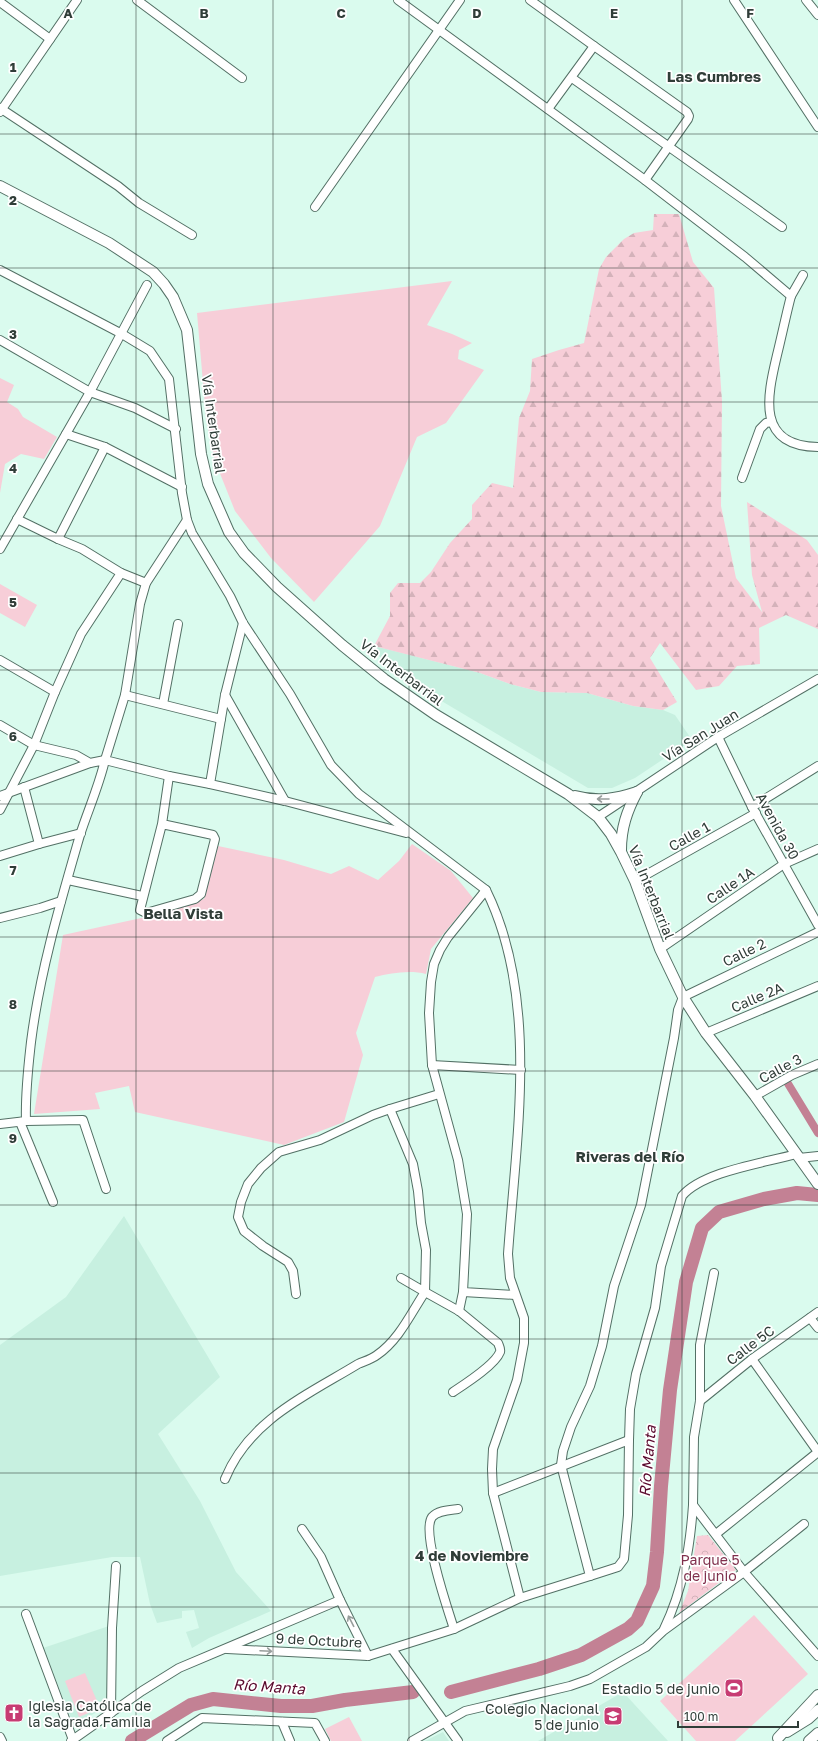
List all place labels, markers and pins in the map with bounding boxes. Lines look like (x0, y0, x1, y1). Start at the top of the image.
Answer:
sports icon: Estadio 5 de junio (723, 1677, 745, 1699)
place label: Estadio 5 de junio (601, 1680, 720, 1697)
place label: Iglesia Católica de la Sagrada Familia (28, 1697, 151, 1730)
place label: Colegio Nacional 5 de junio (485, 1700, 599, 1733)
church icon: Iglesia Católica de la Sagrada Familia (3, 1702, 25, 1724)
school or university icon: Colegio Nacional 5 de junio (602, 1705, 624, 1727)

